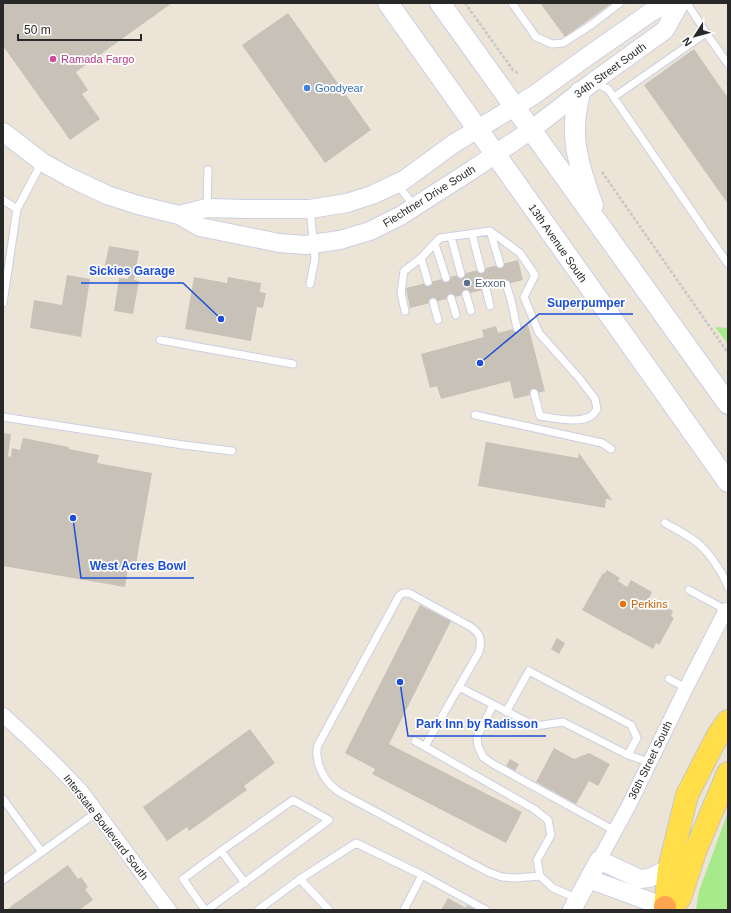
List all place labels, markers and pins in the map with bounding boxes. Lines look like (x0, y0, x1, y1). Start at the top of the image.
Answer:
place label: Ramada Fargo (61, 53, 134, 65)
marker: Ramada Fargo (48, 54, 58, 64)
place label: Goodyear (315, 82, 364, 94)
marker: Goodyear (302, 83, 312, 93)
callout: Sickies Garage (81, 259, 183, 283)
place label: Exxon (475, 277, 506, 289)
marker: Exxon (462, 278, 472, 288)
callout: Superpumper (539, 290, 633, 314)
callout: West Acres Bowl (81, 554, 194, 578)
place label: Perkins (631, 598, 668, 610)
marker: Perkins (618, 599, 628, 609)
callout: Park Inn by Radisson (408, 712, 546, 736)

